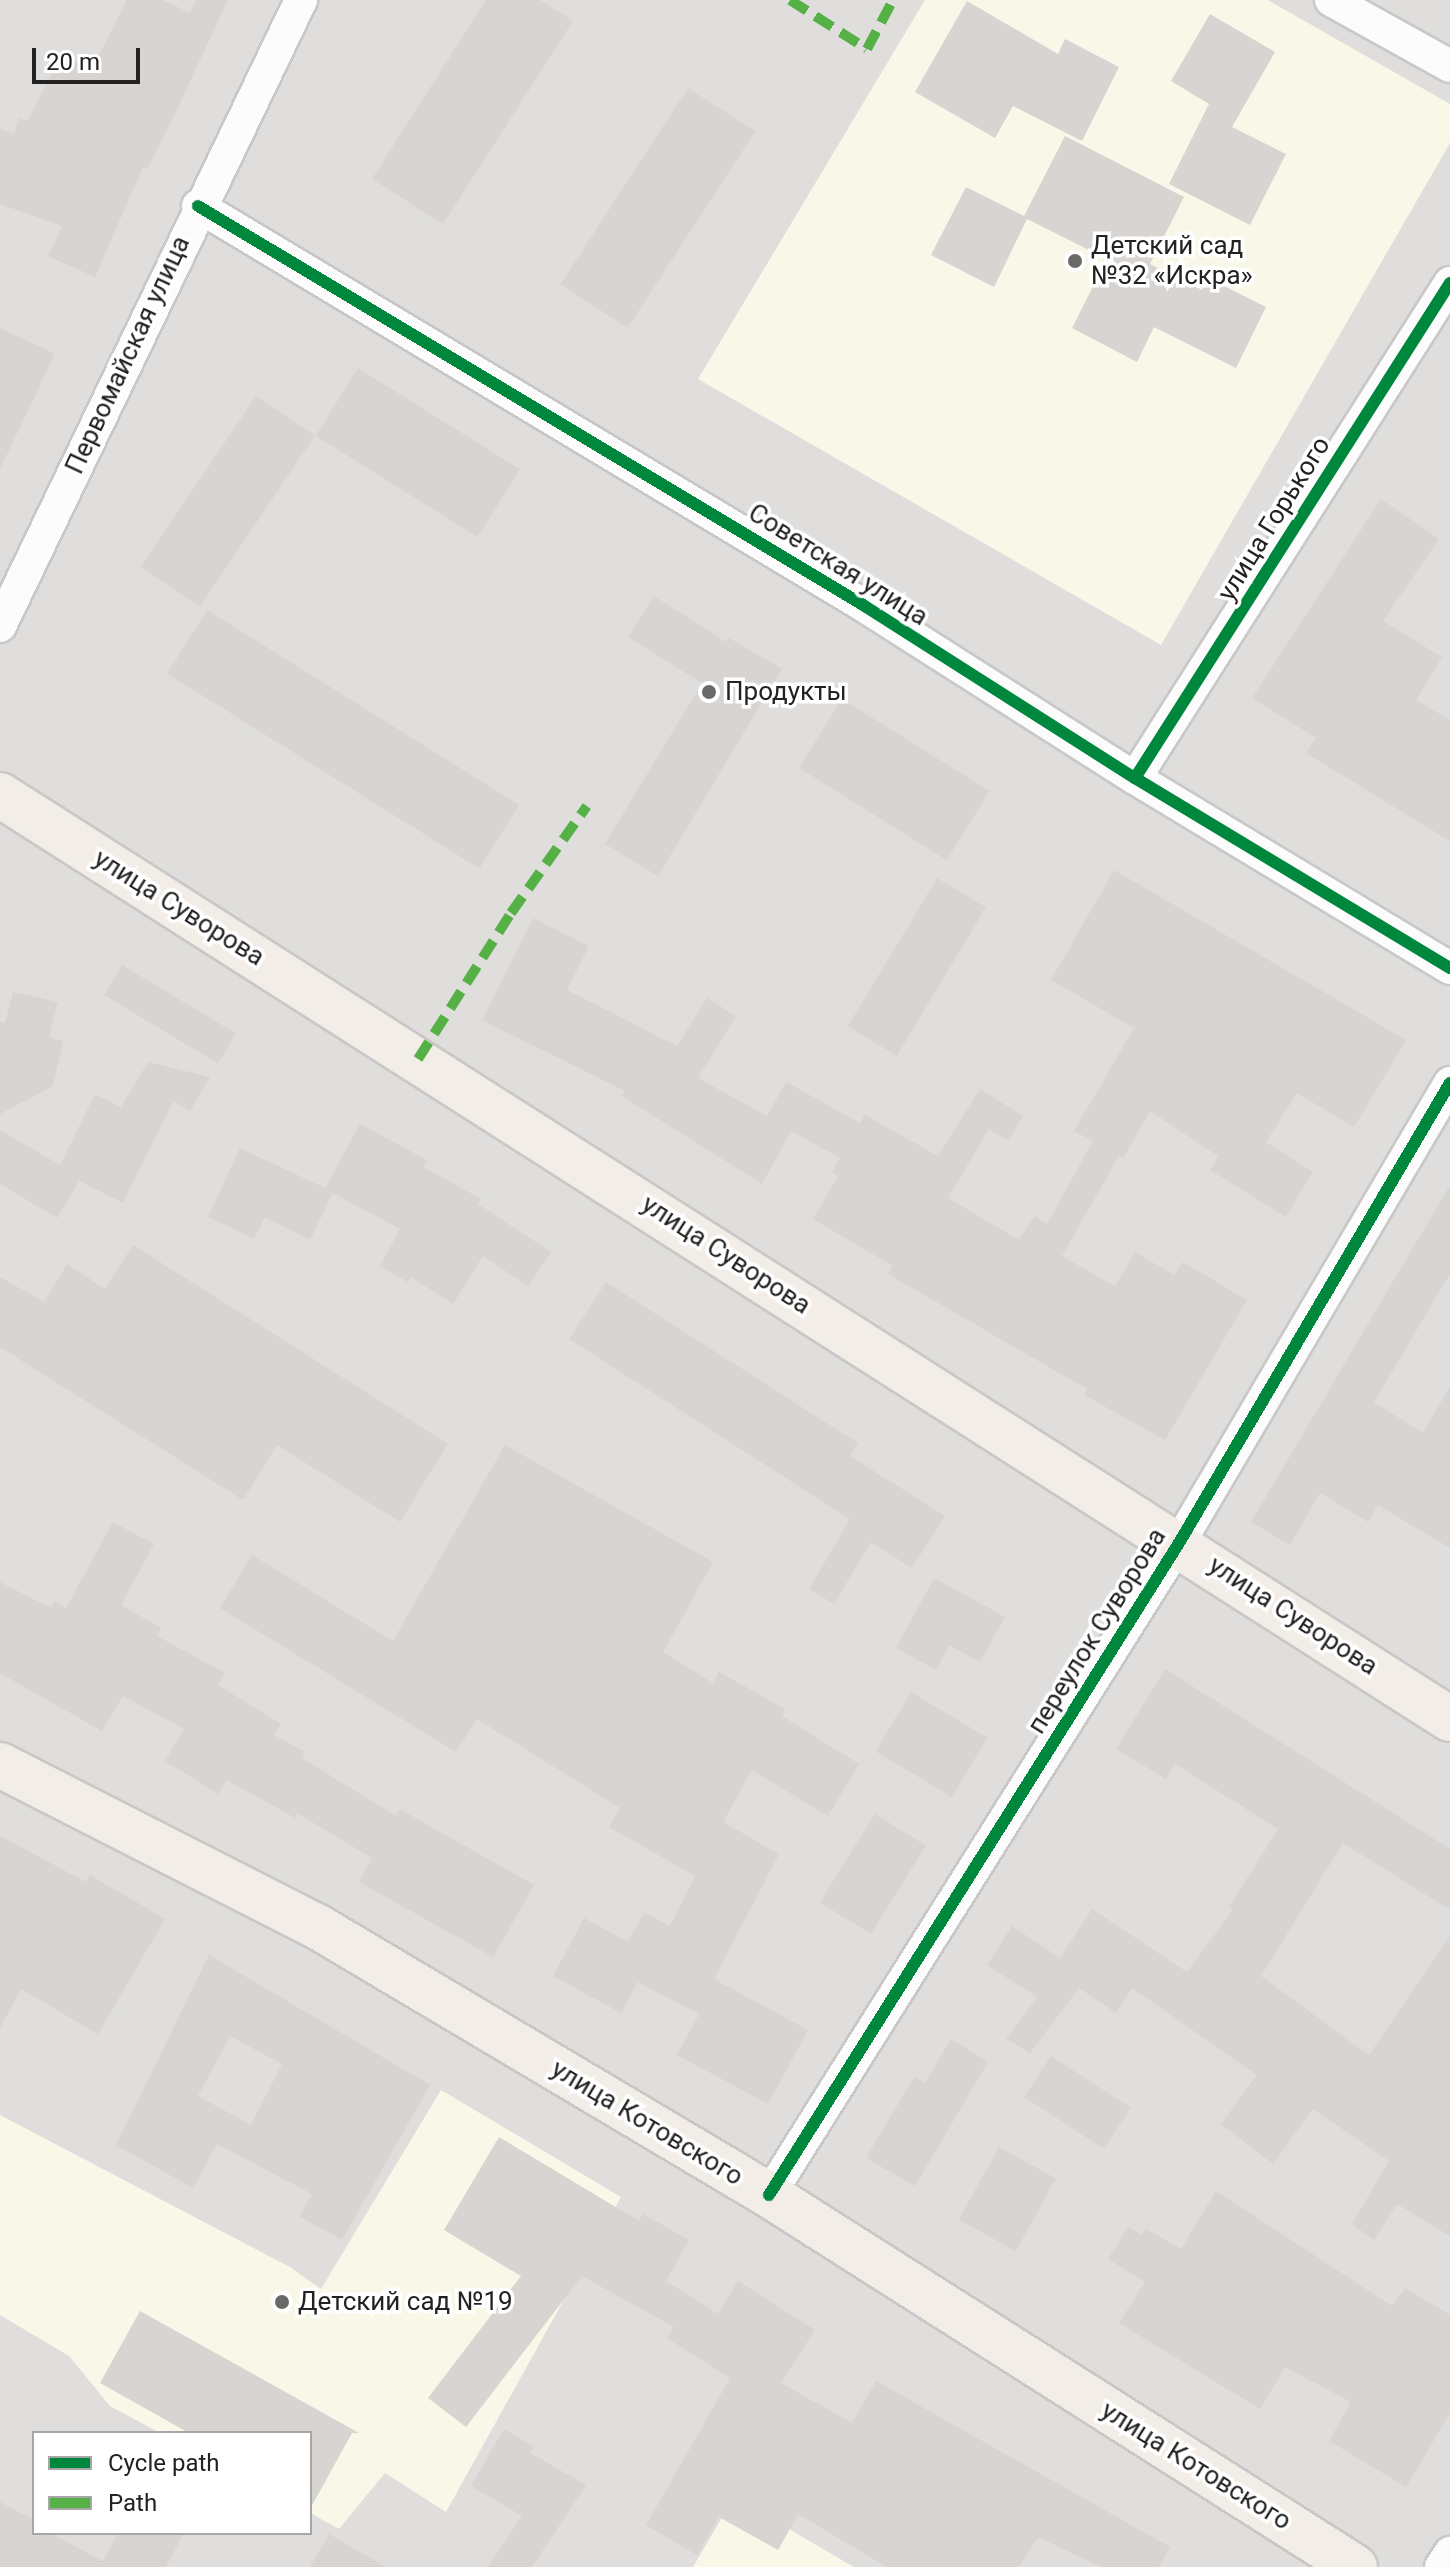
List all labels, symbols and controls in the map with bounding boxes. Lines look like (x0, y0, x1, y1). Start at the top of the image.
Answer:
scale bar (36, 32, 144, 82)
text: 20 m (46, 48, 100, 76)
place label: Детский сад №32 «Искра» (1091, 230, 1253, 292)
street label: Первомайская улица (59, 231, 197, 479)
marker: Детский сад №32 «Искра» (1066, 252, 1084, 270)
street label: улица Горького (1211, 431, 1337, 607)
street label: Советская улица (743, 497, 933, 633)
place label: Продукты (725, 676, 847, 708)
marker: Продукты (700, 683, 718, 701)
street label: улица Суворова (88, 843, 270, 973)
street label: улица Суворова (636, 1189, 816, 1321)
street label: переулок Суворова (1021, 1522, 1173, 1740)
street label: улица Суворова (1203, 1550, 1383, 1682)
street label: улица Котовского (545, 2053, 749, 2193)
place label: Детский сад №19 (298, 2286, 513, 2318)
marker: Детский сад №19 (273, 2293, 291, 2311)
street label: улица Котовского (1095, 2395, 1297, 2537)
legend (32, 2431, 312, 2535)
text: Cycle path (108, 2449, 220, 2477)
text: Path (108, 2489, 157, 2517)

